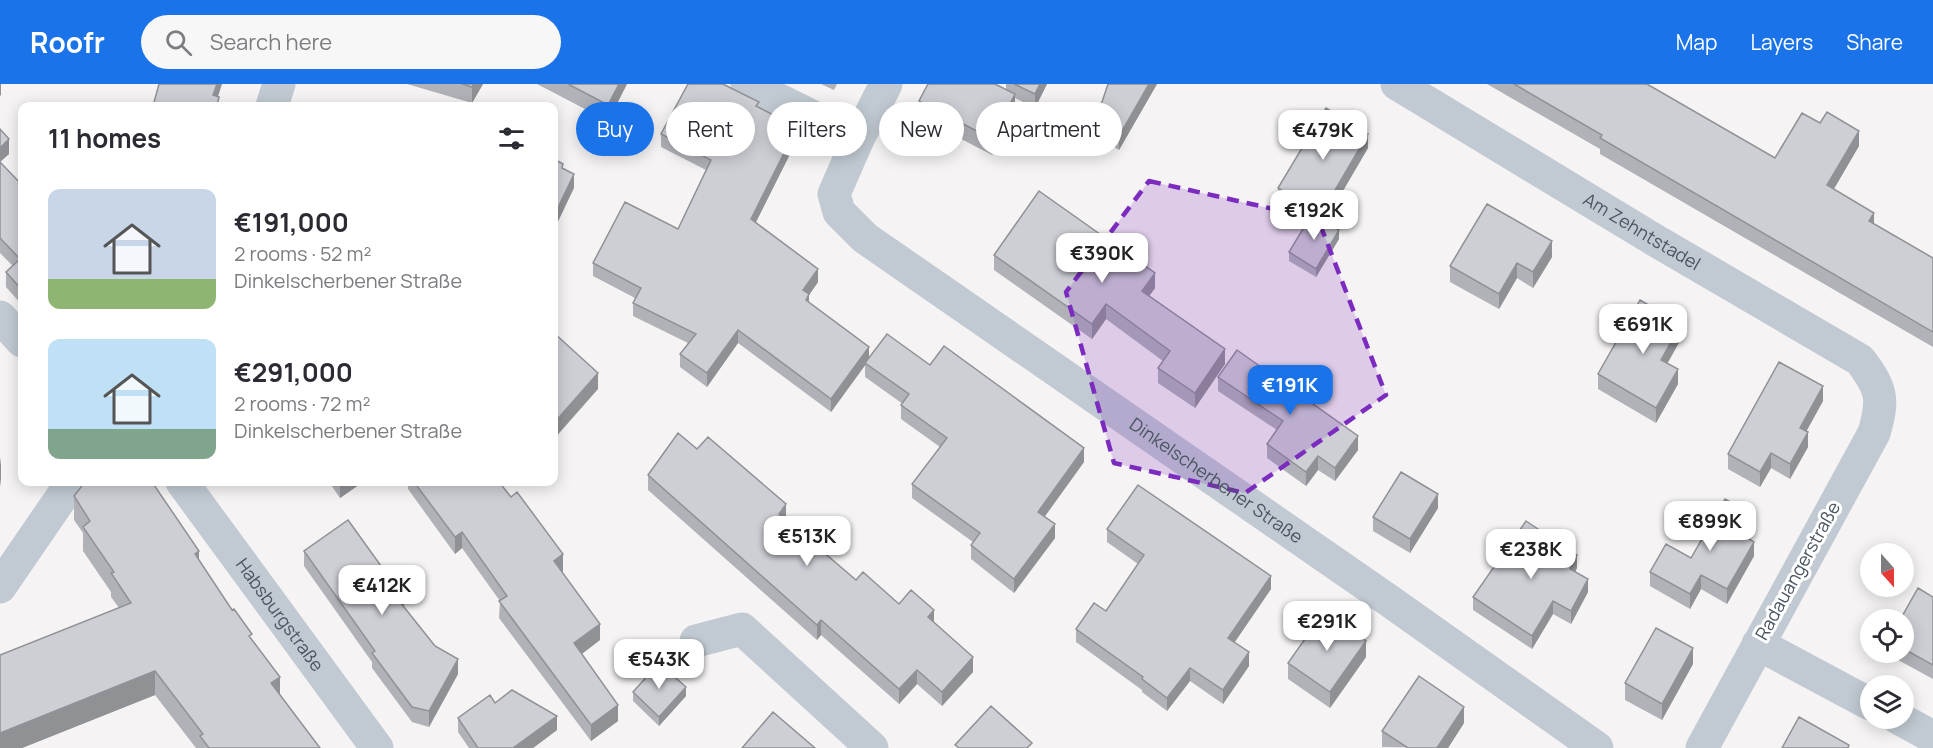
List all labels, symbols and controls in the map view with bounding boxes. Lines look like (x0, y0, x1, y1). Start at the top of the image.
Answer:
search box (141, 15, 561, 69)
text: Roofr (30, 23, 105, 61)
icon: search (162, 26, 195, 59)
text: Search here (210, 27, 332, 57)
text: Map (1676, 28, 1717, 56)
text: Layers (1750, 28, 1813, 56)
text: Share (1846, 28, 1903, 56)
chip: Buy (576, 102, 654, 156)
chip: Rent (666, 102, 755, 156)
chip: Filters (767, 102, 867, 156)
chip: New (879, 102, 964, 156)
chip: Apartment (976, 102, 1122, 156)
pin: €479K (1281, 110, 1365, 161)
text: €479K (1292, 116, 1354, 143)
text: 11 homes (48, 120, 161, 156)
icon: filters (495, 122, 528, 155)
street label: Am Zehntstadel (1579, 187, 1705, 275)
pin: €192K (1272, 190, 1356, 241)
text: €192K (1284, 196, 1344, 223)
text: €191,000 (234, 204, 349, 240)
icon: home (96, 213, 168, 285)
pin: €390K (1060, 233, 1144, 284)
text: €390K (1070, 239, 1134, 266)
text: 2 rooms · 52 m² (234, 240, 371, 267)
text: Dinkelscherbener Straße (234, 267, 462, 294)
pin: €691K (1601, 304, 1685, 355)
text: €691K (1613, 310, 1673, 337)
text: €291,000 (234, 354, 353, 390)
icon: home (96, 363, 168, 435)
pin: €191K (1248, 365, 1332, 416)
text: €191K (1262, 371, 1318, 398)
text: 2 rooms · 72 m² (234, 390, 370, 417)
street label: Dinkelscherbener Straße (1125, 412, 1308, 548)
text: Dinkelscherbener Straße (234, 417, 462, 444)
street label: Radauangerstraße (1749, 497, 1845, 644)
pin: €899K (1668, 501, 1752, 552)
text: €899K (1678, 507, 1742, 534)
pin: €513K (765, 516, 849, 567)
text: €513K (778, 522, 836, 549)
pin: €238K (1489, 529, 1573, 580)
text: €238K (1500, 535, 1562, 562)
north arrow (1860, 543, 1914, 597)
map controls (1860, 543, 1914, 729)
street label: Habsburgstraße (231, 553, 330, 676)
pin: €412K (340, 565, 424, 616)
text: €412K (352, 571, 412, 598)
pin: €291K (1285, 601, 1369, 652)
text: €291K (1297, 607, 1357, 634)
button: locate (1860, 609, 1914, 663)
pin: €543K (617, 639, 701, 690)
text: €543K (628, 645, 690, 672)
button: layers (1860, 675, 1914, 729)

